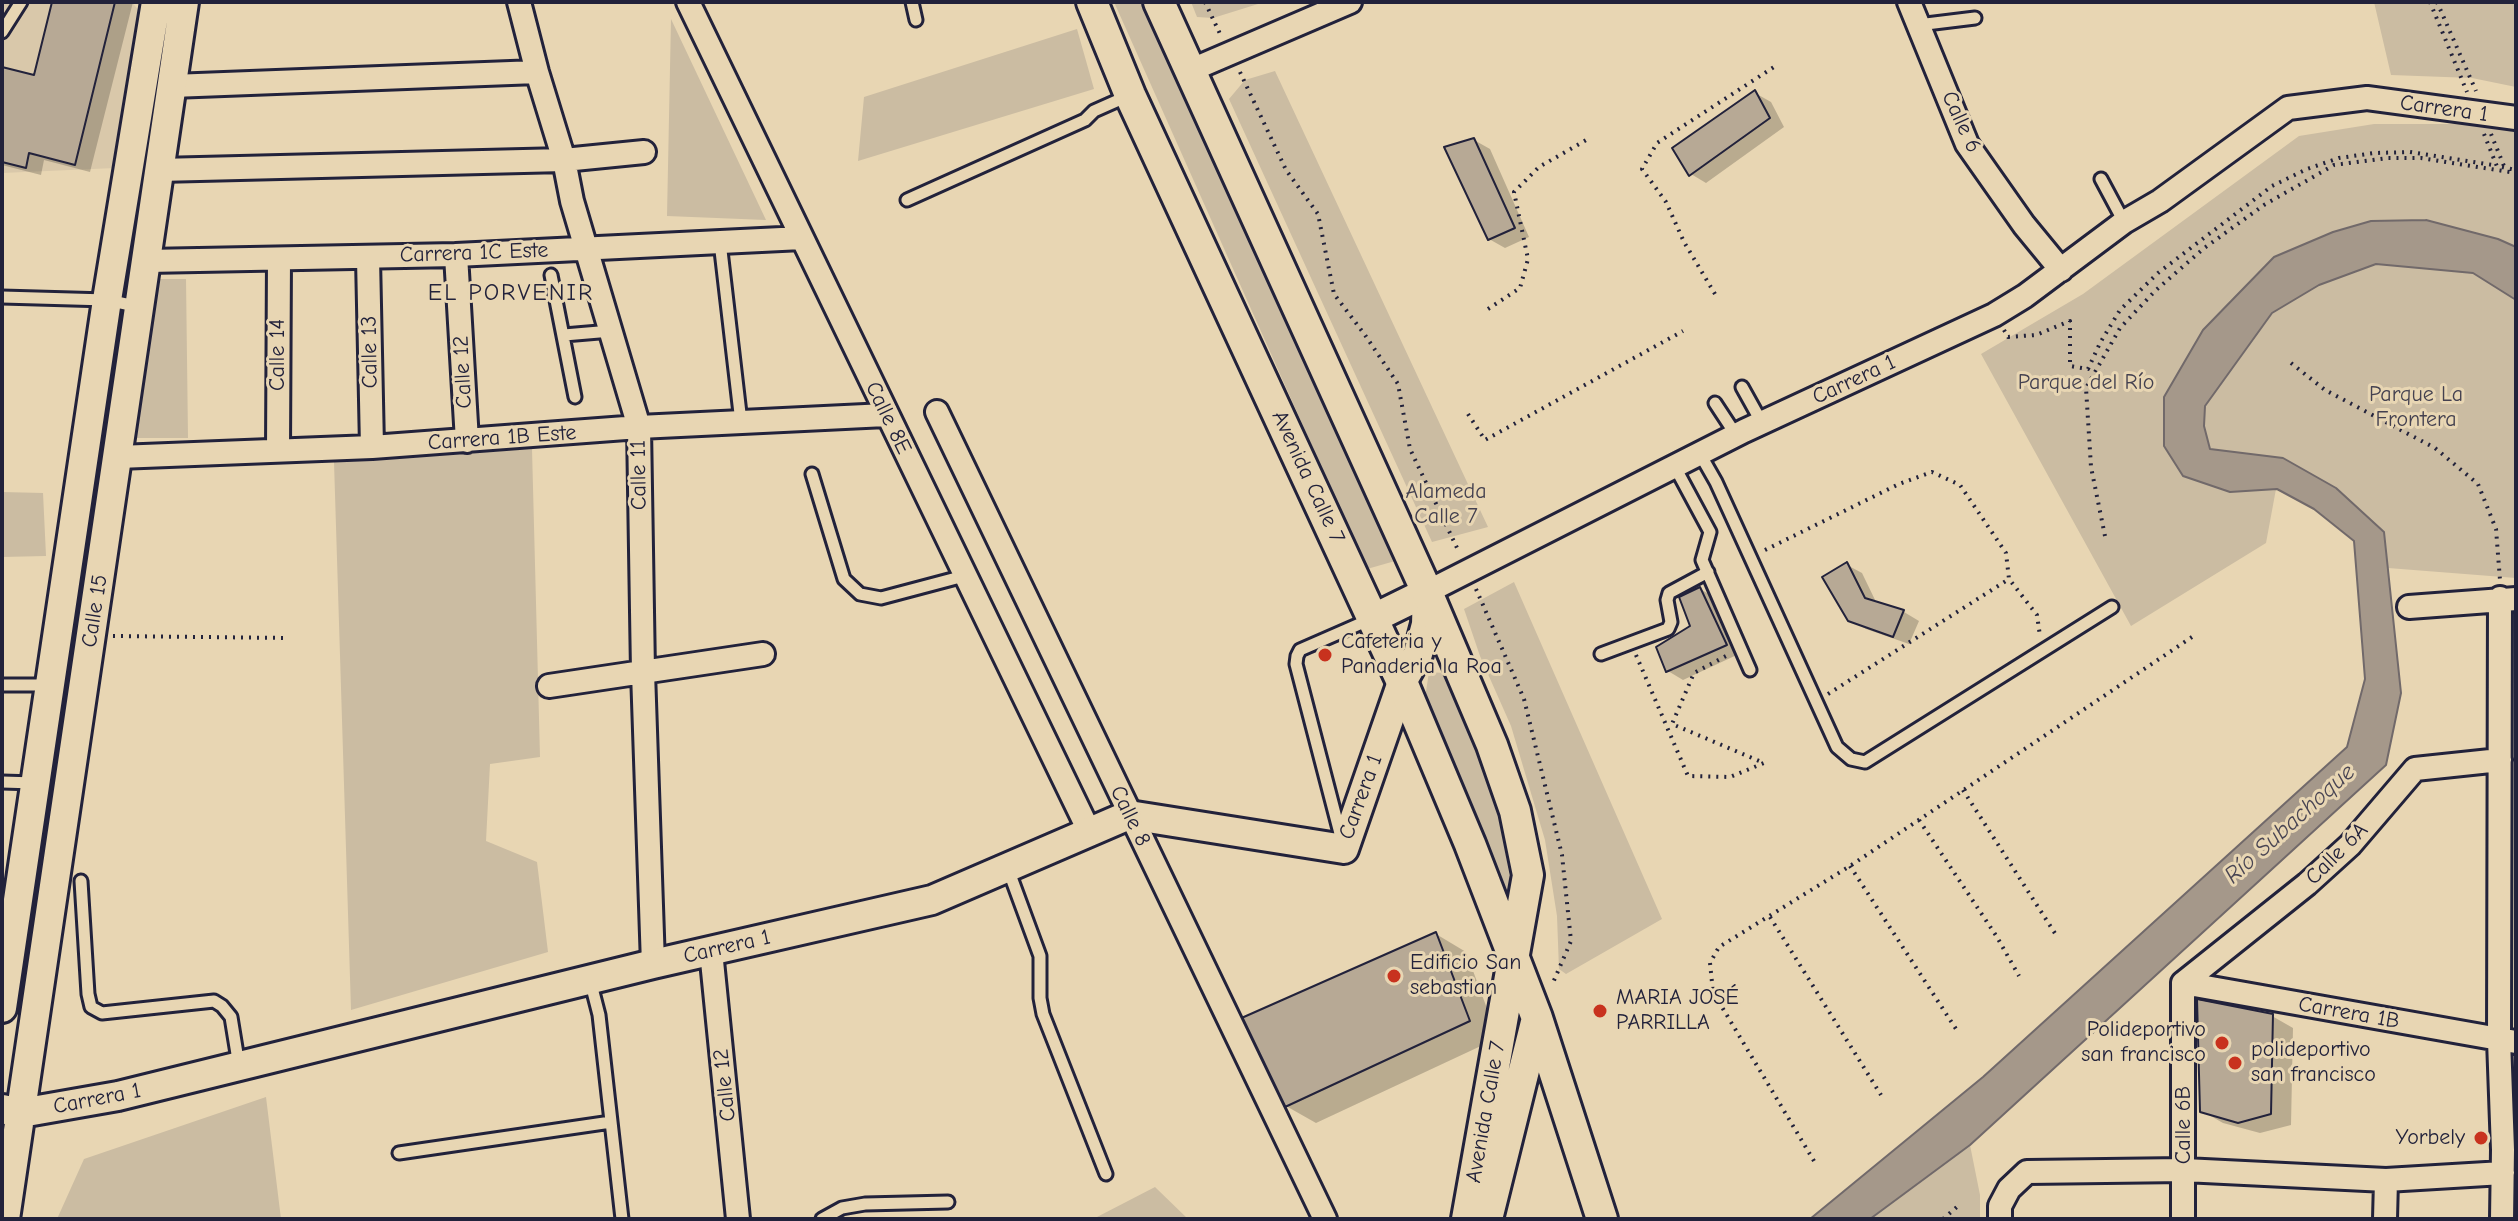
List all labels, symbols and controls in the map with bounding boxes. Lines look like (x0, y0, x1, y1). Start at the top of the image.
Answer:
street label: Calle 6 (1935, 87, 1987, 157)
street label: Carrera 1 (2398, 90, 2490, 128)
street label: Carrera 1C Este (399, 237, 549, 269)
district label: EL PORVENIR (428, 279, 594, 307)
street label: Calle 13 (356, 315, 384, 389)
street label: Calle 14 (265, 319, 291, 391)
street label: Calle 12 (448, 335, 478, 409)
street label: Carrera 1 (1808, 349, 1900, 411)
park label: Parque del Río (2018, 370, 2154, 396)
street label: Calle 8E (859, 377, 917, 459)
park label: Parque La Frontera (2369, 382, 2463, 434)
street label: Avenida Calle 7 (1266, 406, 1350, 548)
street label: Carrera 1B Este (427, 420, 577, 456)
street label: Calle 11 (625, 440, 653, 510)
park label: Alameda Calle 7 (1405, 479, 1487, 530)
street label: Calle 15 (76, 573, 114, 649)
place label: Cafeteria y Panaderia la Roa (1341, 629, 1502, 680)
marker: Cafeteria y Panaderia la Roa (1316, 646, 1334, 664)
street label: Carrera 1 (1333, 751, 1389, 843)
water label: Río Subachoque (2219, 758, 2361, 890)
street label: Calle 8 (1104, 781, 1156, 851)
street label: Calle 6A (2300, 817, 2374, 891)
street label: Carrera 1 (681, 924, 773, 970)
place label: Edificio San sebastian (1410, 950, 1521, 1002)
marker: Edificio San sebastian (1385, 967, 1403, 985)
place label: MARIA JOSÉ PARRILLA (1616, 985, 1739, 1036)
street label: Carrera 1B (2296, 991, 2402, 1035)
marker: MARIA JOSÉ PARRILLA (1591, 1002, 1609, 1020)
place label: Polideportivo san francisco (2081, 1017, 2206, 1068)
marker: Polideportivo san francisco (2213, 1034, 2231, 1052)
place label: polideportivo san francisco (2251, 1037, 2376, 1088)
street label: Avenida Calle 7 (1461, 1039, 1511, 1185)
street label: Calle 12 (708, 1047, 742, 1123)
marker: polideportivo san francisco (2226, 1054, 2244, 1072)
street label: Carrera 1 (51, 1078, 143, 1120)
street label: Calle 6B (2171, 1086, 2197, 1164)
place label: Yorbely (2395, 1125, 2465, 1151)
marker: Yorbely (2472, 1129, 2490, 1147)

